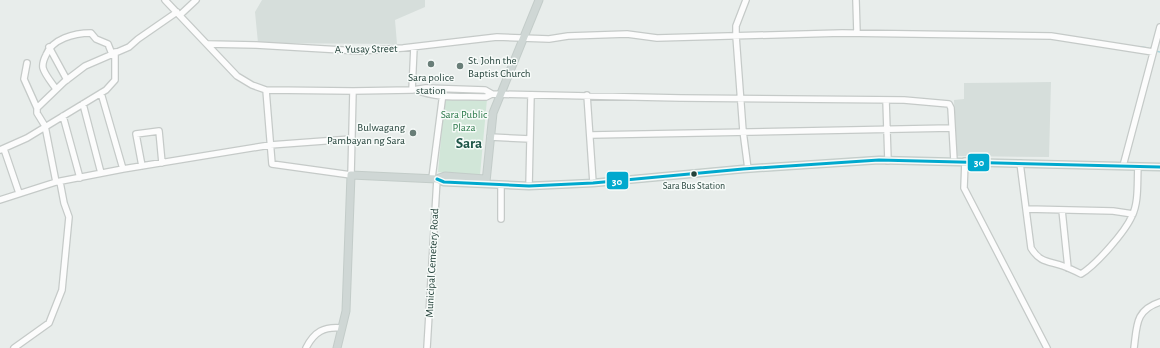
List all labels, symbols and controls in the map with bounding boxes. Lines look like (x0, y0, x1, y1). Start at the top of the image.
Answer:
street label: A. Yusay Street (334, 43, 398, 55)
place label: St. John the Baptist Church (468, 55, 531, 79)
marker: Sara police station (426, 59, 436, 69)
marker: St. John the Baptist Church (455, 61, 465, 71)
place label: Sara police station (408, 72, 454, 96)
park label: Sara Public Plaza (441, 109, 488, 133)
place label: Bulwagang Pambayan ng Sara (327, 122, 406, 146)
marker: Bulwagang Pambayan ng Sara (408, 128, 418, 138)
district label: Sara (456, 136, 482, 151)
line badge: 30 (967, 153, 990, 172)
text: 30 (974, 157, 984, 168)
marker: Sara Bus Station (689, 169, 699, 179)
line badge: 30 (606, 171, 629, 190)
text: 30 (612, 176, 622, 187)
place label: Sara Bus Station (663, 181, 725, 191)
street label: Municipal Cemetery Road (424, 208, 440, 318)

